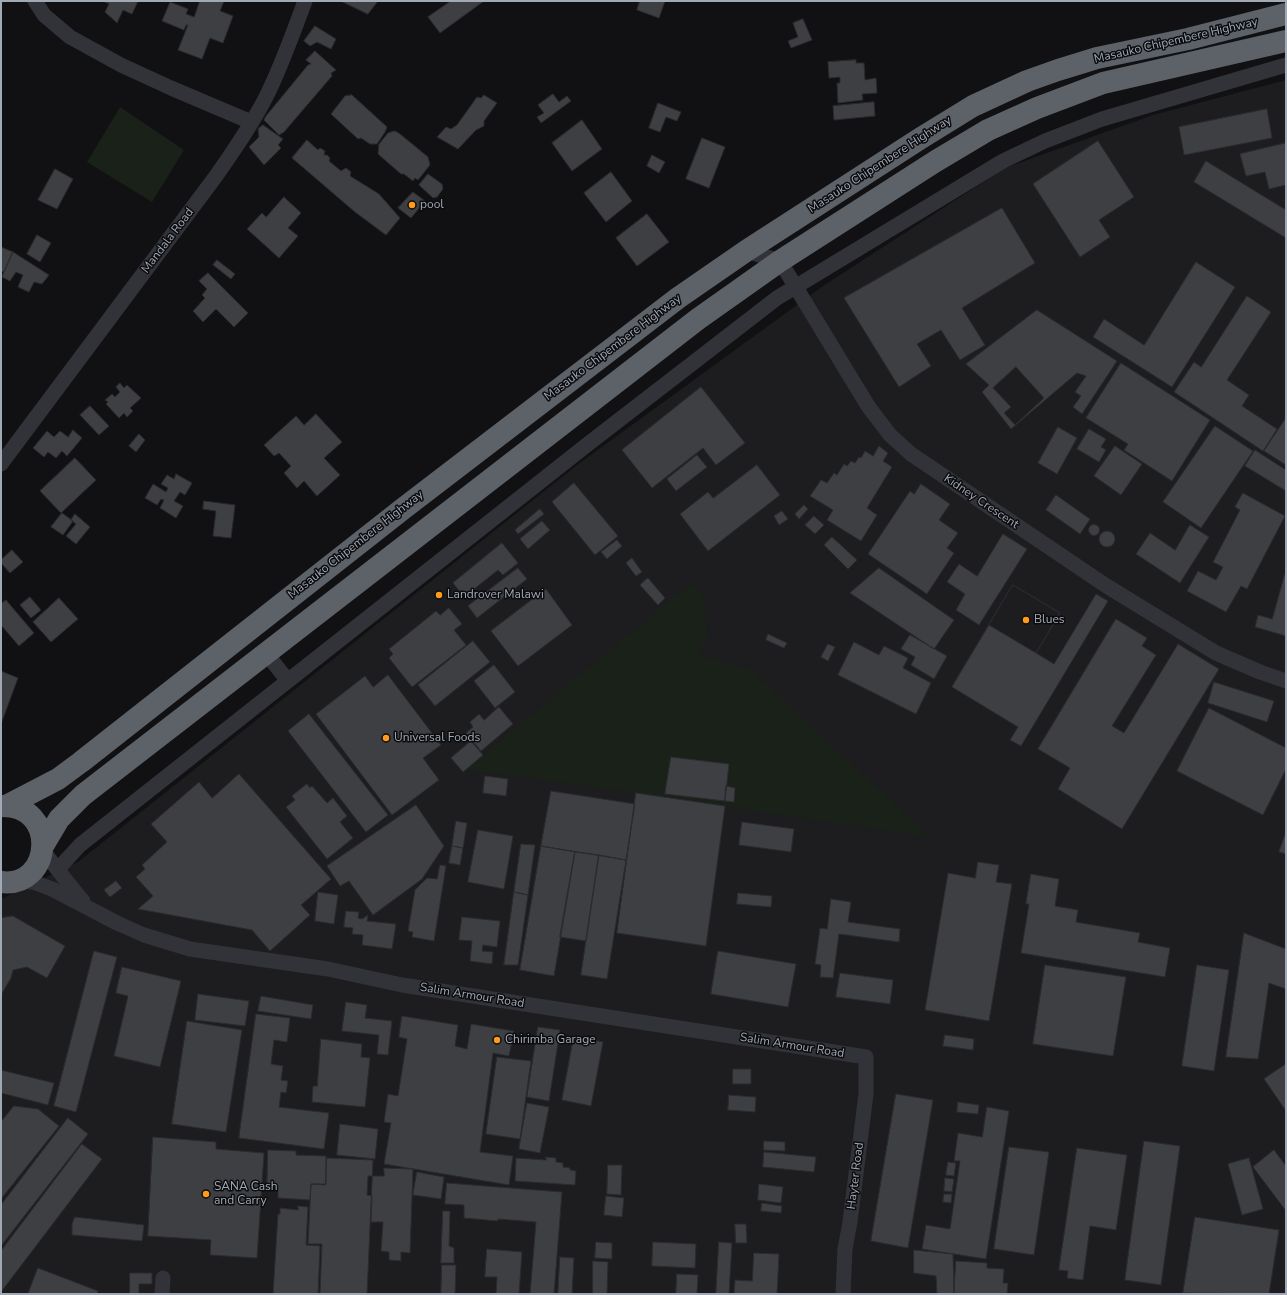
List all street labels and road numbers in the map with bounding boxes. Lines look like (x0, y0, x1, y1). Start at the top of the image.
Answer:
street label: Masauko Chipembere Highway (1093, 15, 1259, 67)
street label: Masauko Chipembere Highway (806, 113, 954, 217)
street label: Mandala Road (139, 206, 197, 276)
street label: Masauko Chipembere Highway (542, 292, 684, 404)
street label: Kidney Crescent (941, 472, 1021, 532)
street label: Masauko Chipembere Highway (286, 488, 426, 602)
street label: Salim Armour Road (419, 981, 525, 1011)
street label: Salim Armour Road (739, 1031, 845, 1061)
street label: Hayter Road (845, 1142, 867, 1210)

